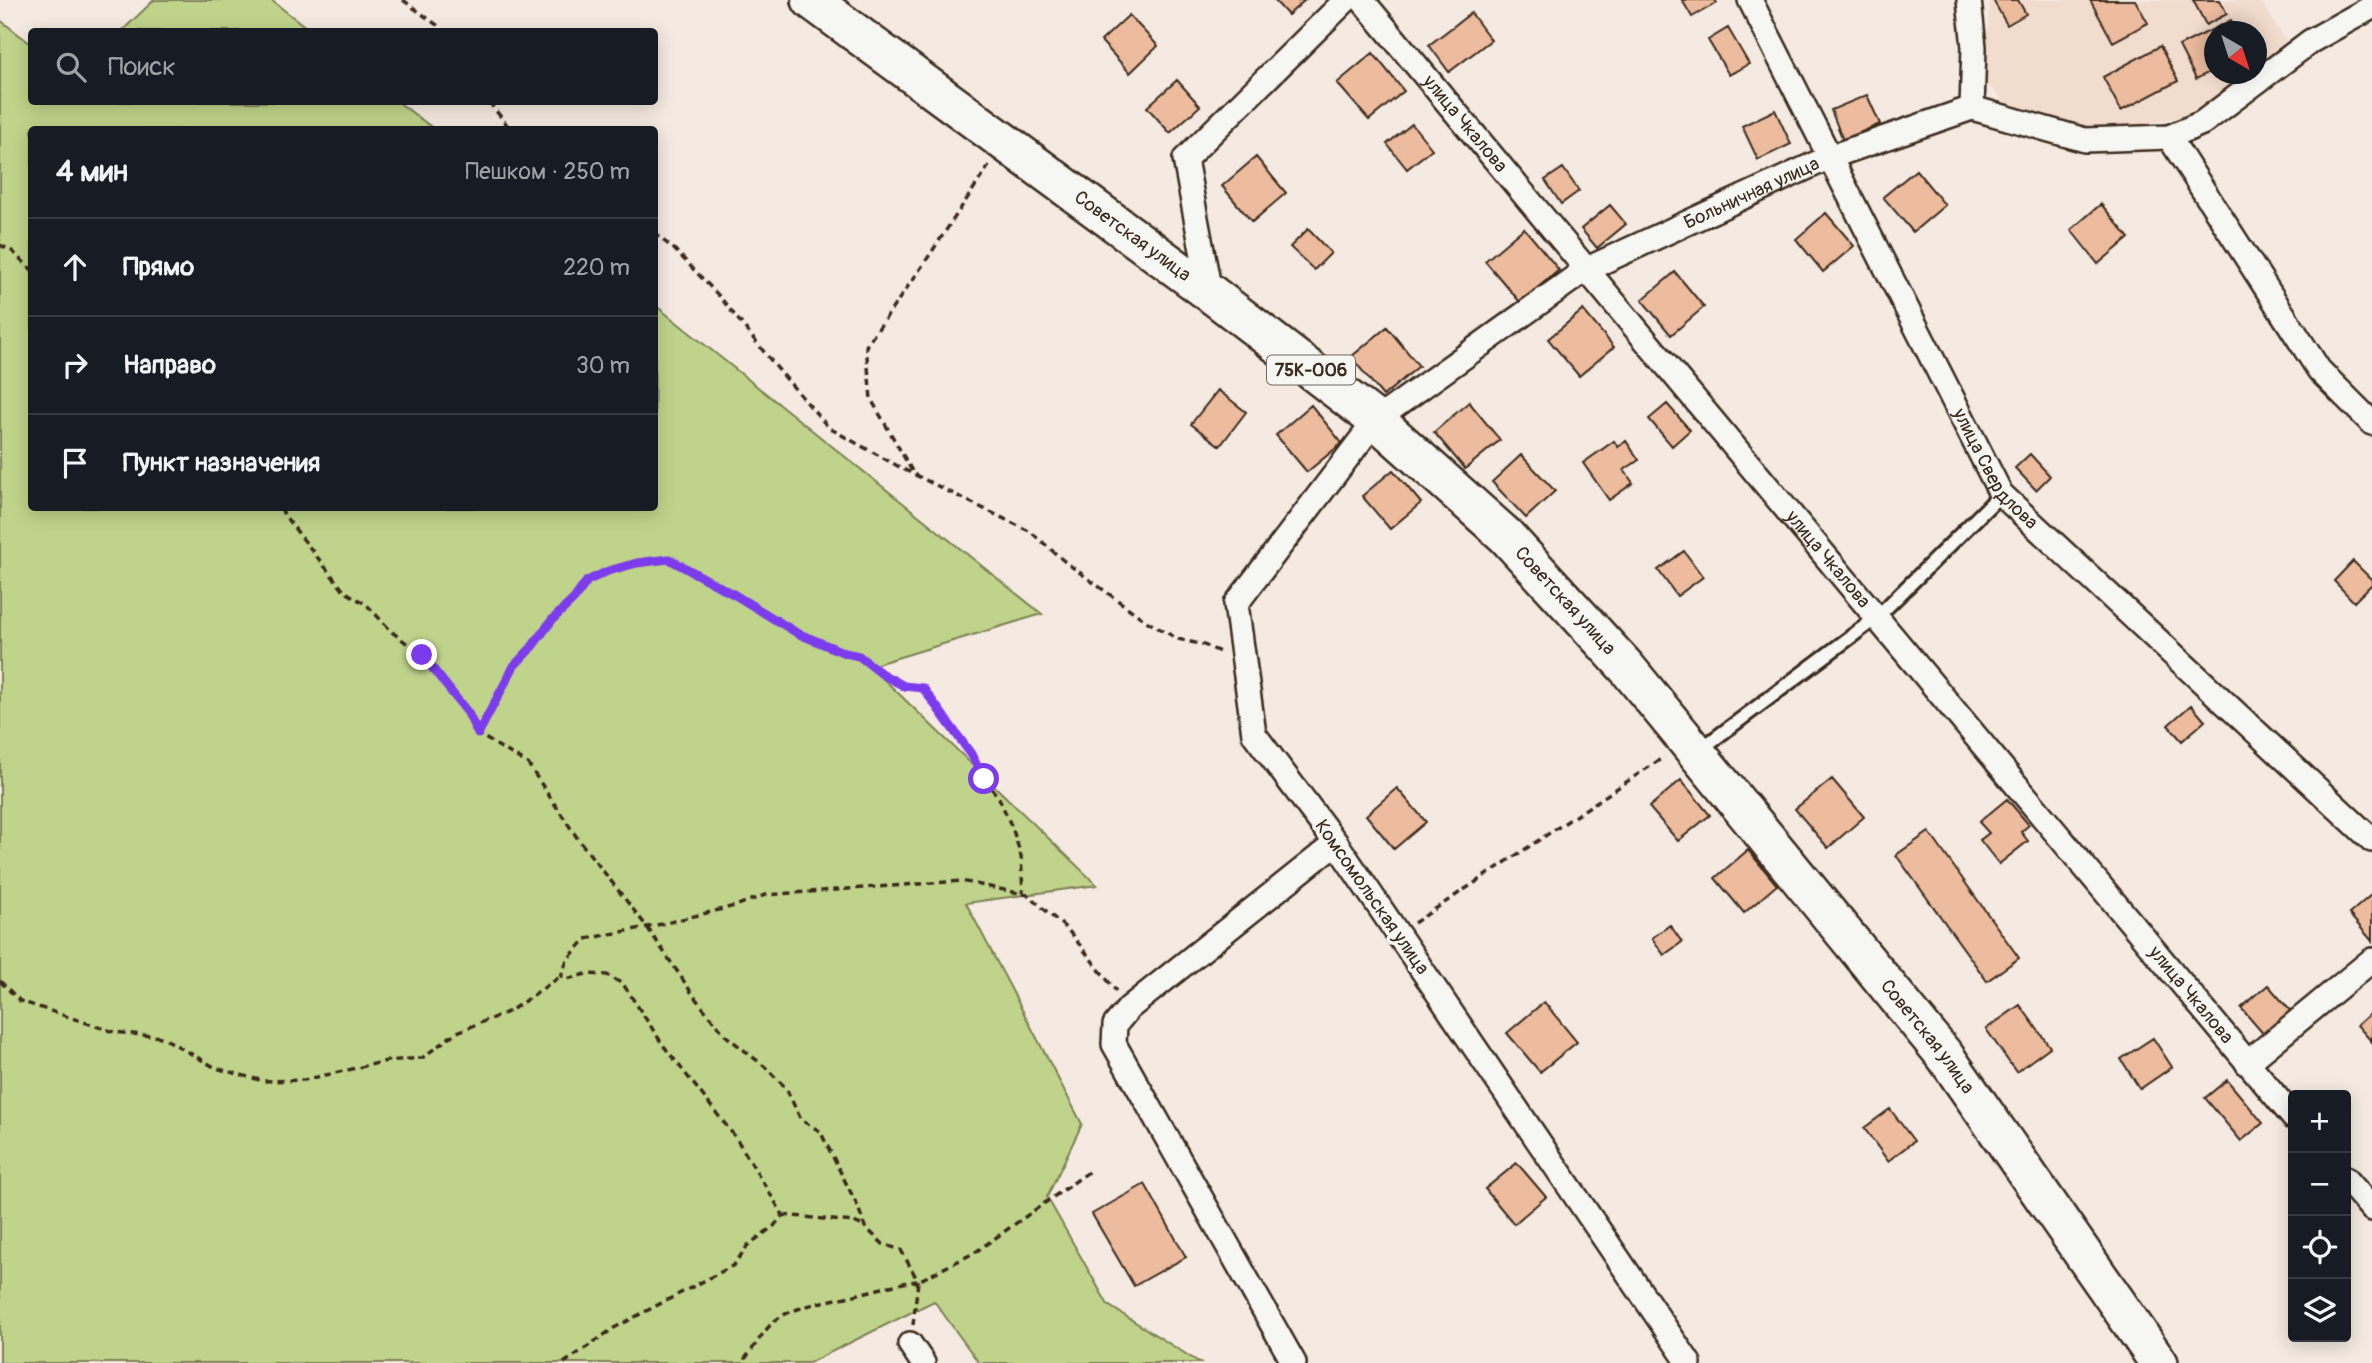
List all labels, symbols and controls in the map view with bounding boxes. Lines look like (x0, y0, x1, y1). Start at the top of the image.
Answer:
north arrow (2204, 21, 2267, 84)
search box (28, 28, 658, 105)
icon: search (52, 48, 90, 86)
text: Поиск (108, 51, 176, 83)
street label: улица Чкалова (1417, 69, 1513, 178)
street label: Больничная улица (1680, 152, 1823, 235)
text: 4 мин (56, 153, 128, 190)
text: Пешком · 250 m (465, 157, 630, 186)
street label: Советская улица (1070, 185, 1196, 287)
icon: ahead (56, 248, 94, 286)
text: Прямо (123, 251, 194, 283)
text: 220 m (563, 253, 630, 282)
icon: right (56, 346, 94, 384)
text: Направо (123, 349, 216, 381)
text: 30 m (576, 351, 630, 380)
road number: 75К-006 (1267, 356, 1355, 384)
street label: улица Свердлова (1947, 403, 2043, 534)
icon: arrive (56, 444, 94, 482)
text: Пункт назначения (123, 447, 320, 479)
street label: улица Чкалова (1780, 505, 1876, 613)
street label: Советская улица (1509, 541, 1621, 660)
route end (406, 639, 437, 670)
route start (968, 763, 999, 794)
street label: Комсомольская улица (1310, 815, 1435, 979)
street label: улица Чкалова (2143, 940, 2239, 1049)
street label: Советская улица (1875, 975, 1980, 1099)
map controls (2288, 1090, 2351, 1342)
button: + (2288, 1090, 2351, 1153)
button: − (2288, 1153, 2351, 1216)
button: locate (2288, 1216, 2351, 1279)
button: layers (2288, 1279, 2351, 1342)

